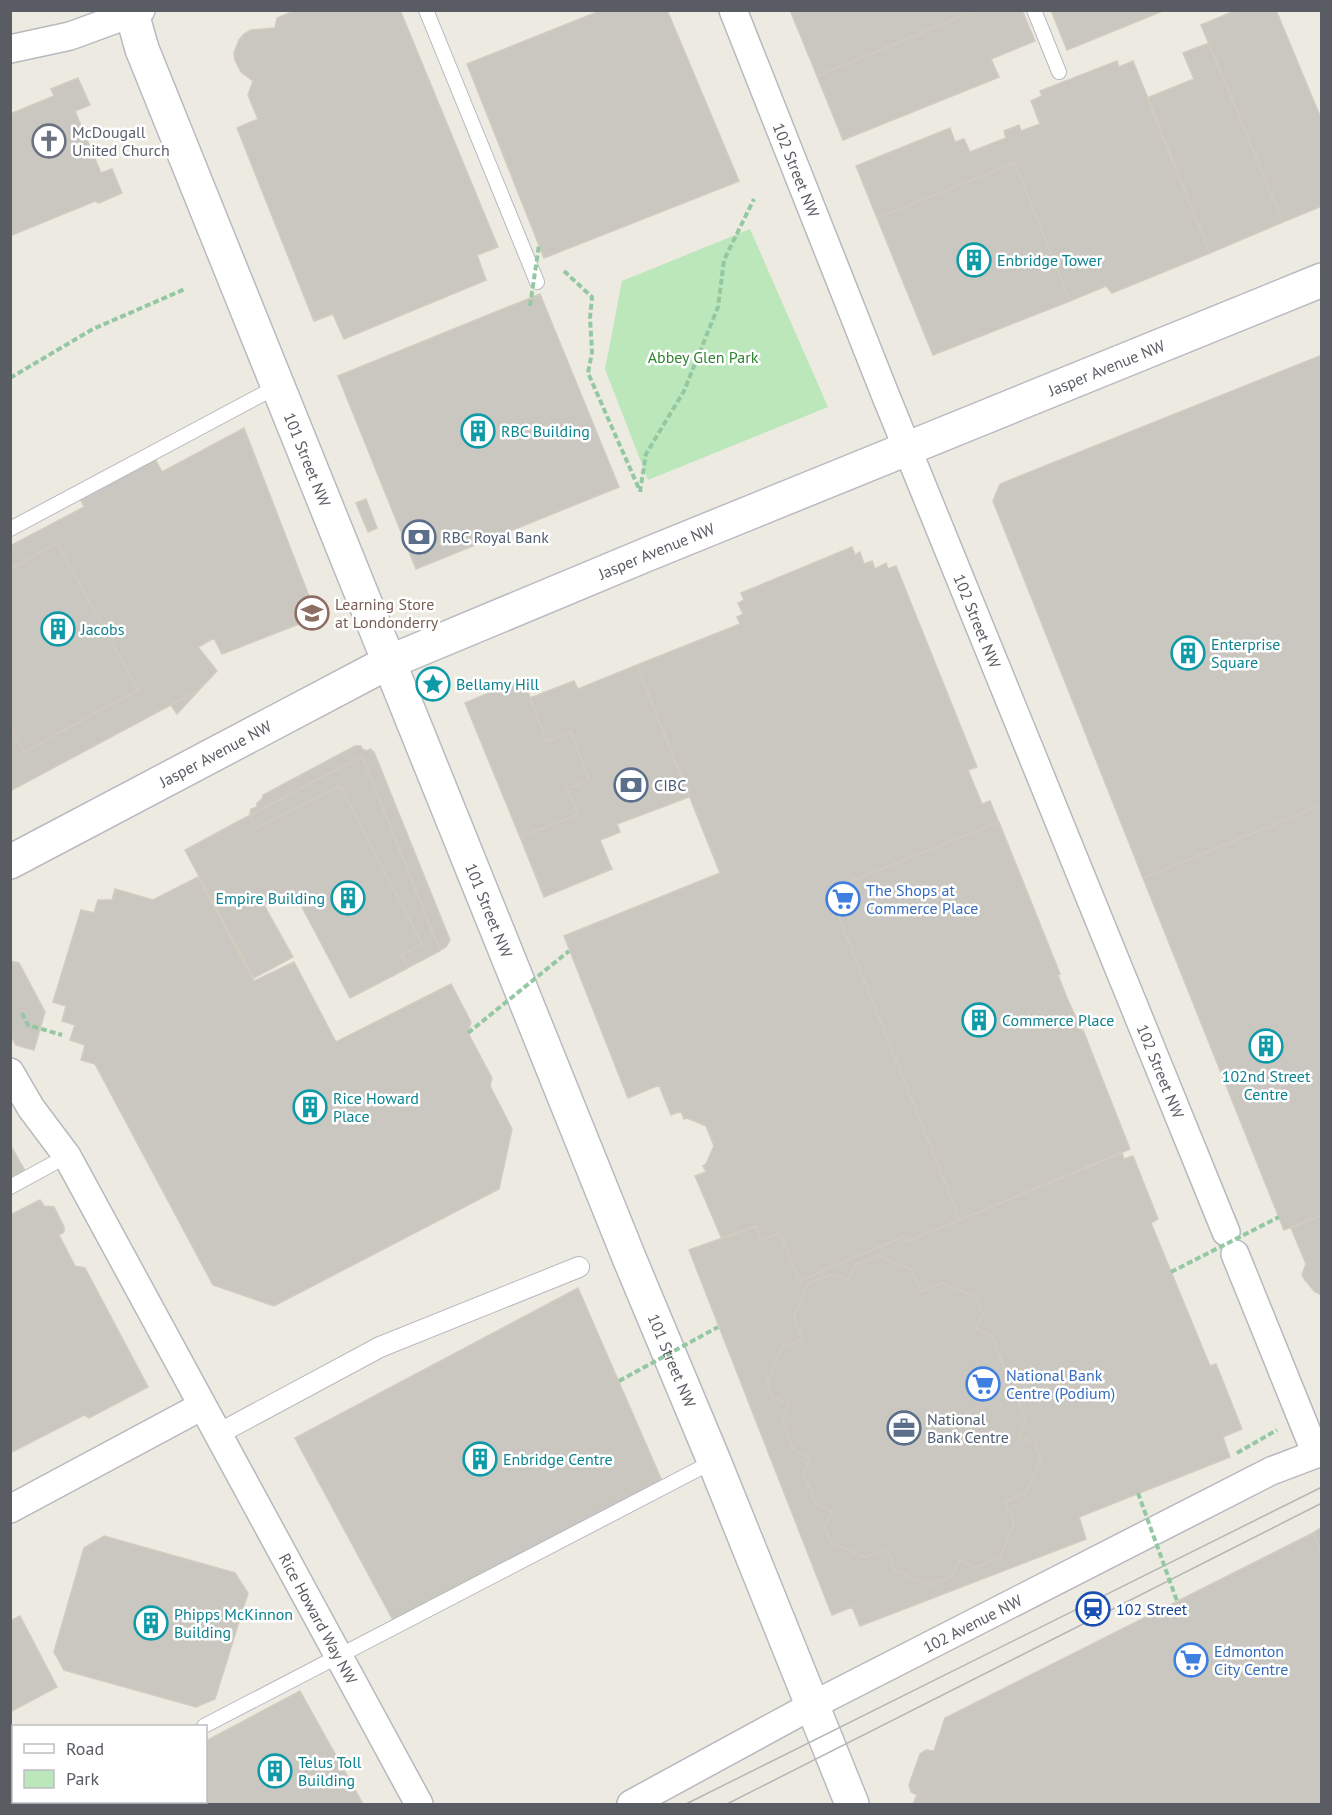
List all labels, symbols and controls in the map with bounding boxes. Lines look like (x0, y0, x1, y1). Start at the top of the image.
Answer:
street label: 102 Street NW (769, 120, 824, 221)
place label: McDougall United Church (72, 122, 170, 160)
church icon: McDougall United Church (31, 123, 67, 159)
building icon: Enbridge Tower (956, 242, 992, 278)
place label: Enbridge Tower (997, 250, 1103, 270)
street label: Jasper Avenue NW (1044, 335, 1168, 401)
park label: Abbey Glen Park (648, 347, 759, 367)
street label: 101 Street NW (279, 409, 336, 510)
building icon: RBC Building (460, 413, 496, 449)
place label: RBC Building (501, 421, 590, 441)
street label: Jasper Avenue NW (594, 518, 718, 584)
bank icon: RBC Royal Bank (401, 519, 437, 555)
place label: RBC Royal Bank (442, 527, 549, 547)
street label: 102 Street NW (949, 571, 1006, 672)
place label: Learning Store at Londonderry (335, 594, 439, 632)
school or university icon: Learning Store at Londonderry (294, 595, 330, 631)
building icon: Jacobs (40, 611, 76, 647)
place label: Jacobs (80, 619, 125, 639)
place label: Enterprise Square (1211, 634, 1280, 672)
building icon: Enterprise Square (1170, 635, 1206, 671)
place icon: Bellamy Hill (415, 666, 451, 702)
place label: Bellamy Hill (456, 674, 540, 694)
street label: Jasper Avenue NW (155, 716, 275, 792)
bank icon: CIBC (613, 767, 649, 803)
place label: CIBC (654, 775, 686, 795)
street label: 101 Street NW (461, 860, 517, 961)
building icon: Empire Building (330, 880, 366, 916)
place label: The Shops at Commerce Place (866, 880, 978, 918)
supermarket icon: The Shops at Commerce Place (825, 881, 861, 917)
place label: Empire Building (215, 888, 325, 908)
building icon: Commerce Place (961, 1002, 997, 1038)
place label: Commerce Place (1002, 1010, 1114, 1030)
street label: 102 Street NW (1132, 1021, 1189, 1122)
building icon: 102nd Street Centre (1248, 1028, 1284, 1064)
place label: 102nd Street Centre (1222, 1066, 1311, 1104)
place label: Rice Howard Place (333, 1088, 419, 1126)
building icon: Rice Howard Place (292, 1089, 328, 1125)
street label: 101 Street NW (644, 1311, 701, 1411)
place label: National Bank Centre (Podium) (1006, 1365, 1115, 1403)
supermarket icon: National Bank Centre (Podium) (965, 1366, 1001, 1402)
place label: National Bank Centre (927, 1409, 1009, 1447)
office icon: National Bank Centre (886, 1410, 922, 1446)
building icon: Enbridge Centre (462, 1441, 498, 1477)
place label: Enbridge Centre (503, 1449, 613, 1469)
street label: Rice Howard Way NW (275, 1550, 362, 1688)
street label: 102 Avenue NW (919, 1590, 1026, 1657)
station icon: 102 Street (1075, 1591, 1111, 1627)
place label: 102 Street (1116, 1599, 1188, 1619)
place label: Phipps McKinnon Building (174, 1604, 293, 1642)
building icon: Phipps McKinnon Building (133, 1605, 169, 1641)
place label: Edmonton City Centre (1214, 1641, 1288, 1679)
supermarket icon: Edmonton City Centre (1173, 1642, 1209, 1678)
legend (12, 1725, 207, 1803)
text: Road (66, 1737, 104, 1760)
place label: Telus Toll Building (298, 1752, 362, 1790)
building icon: Telus Toll Building (257, 1753, 293, 1789)
text: Park (66, 1767, 99, 1790)

